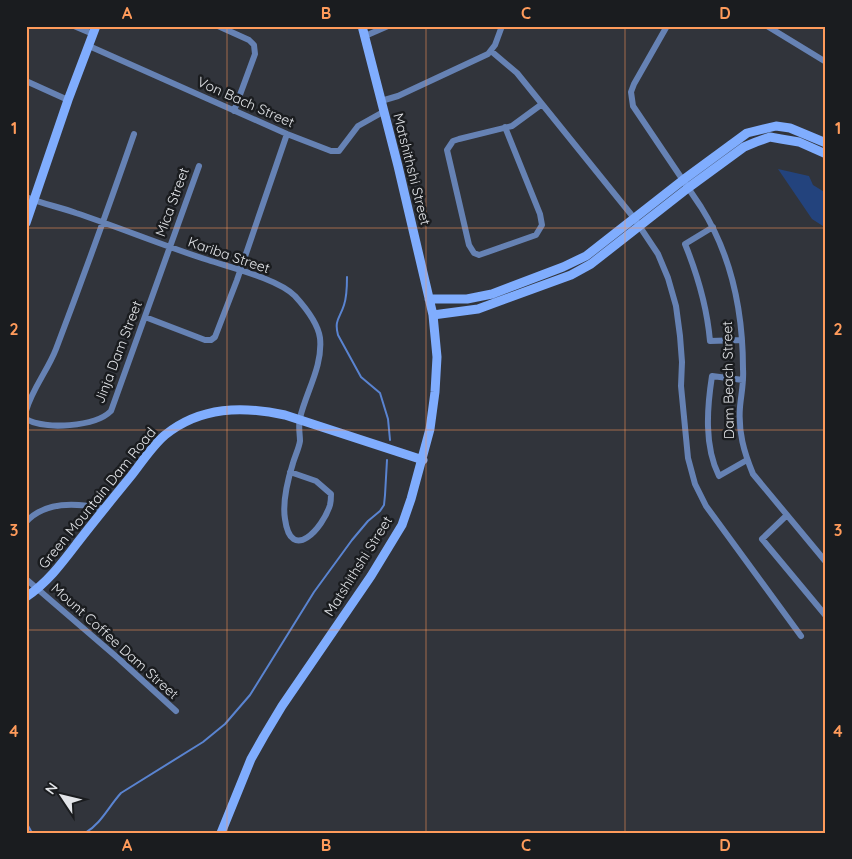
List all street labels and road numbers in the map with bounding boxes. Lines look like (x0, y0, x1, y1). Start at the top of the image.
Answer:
street label: Von Bach Street (195, 73, 298, 132)
street label: Matshithshi Street (389, 111, 435, 227)
street label: Mica Street (151, 165, 193, 239)
street label: Kariba Street (186, 233, 273, 277)
street label: Jinja Dam Street (90, 298, 146, 406)
street label: Dam Beach Street (718, 321, 738, 439)
street label: Green Mountain Dam Road (34, 424, 160, 572)
street label: Matshithshi Street (320, 512, 396, 619)
street label: Mount Coffee Dam Street (48, 579, 183, 703)

